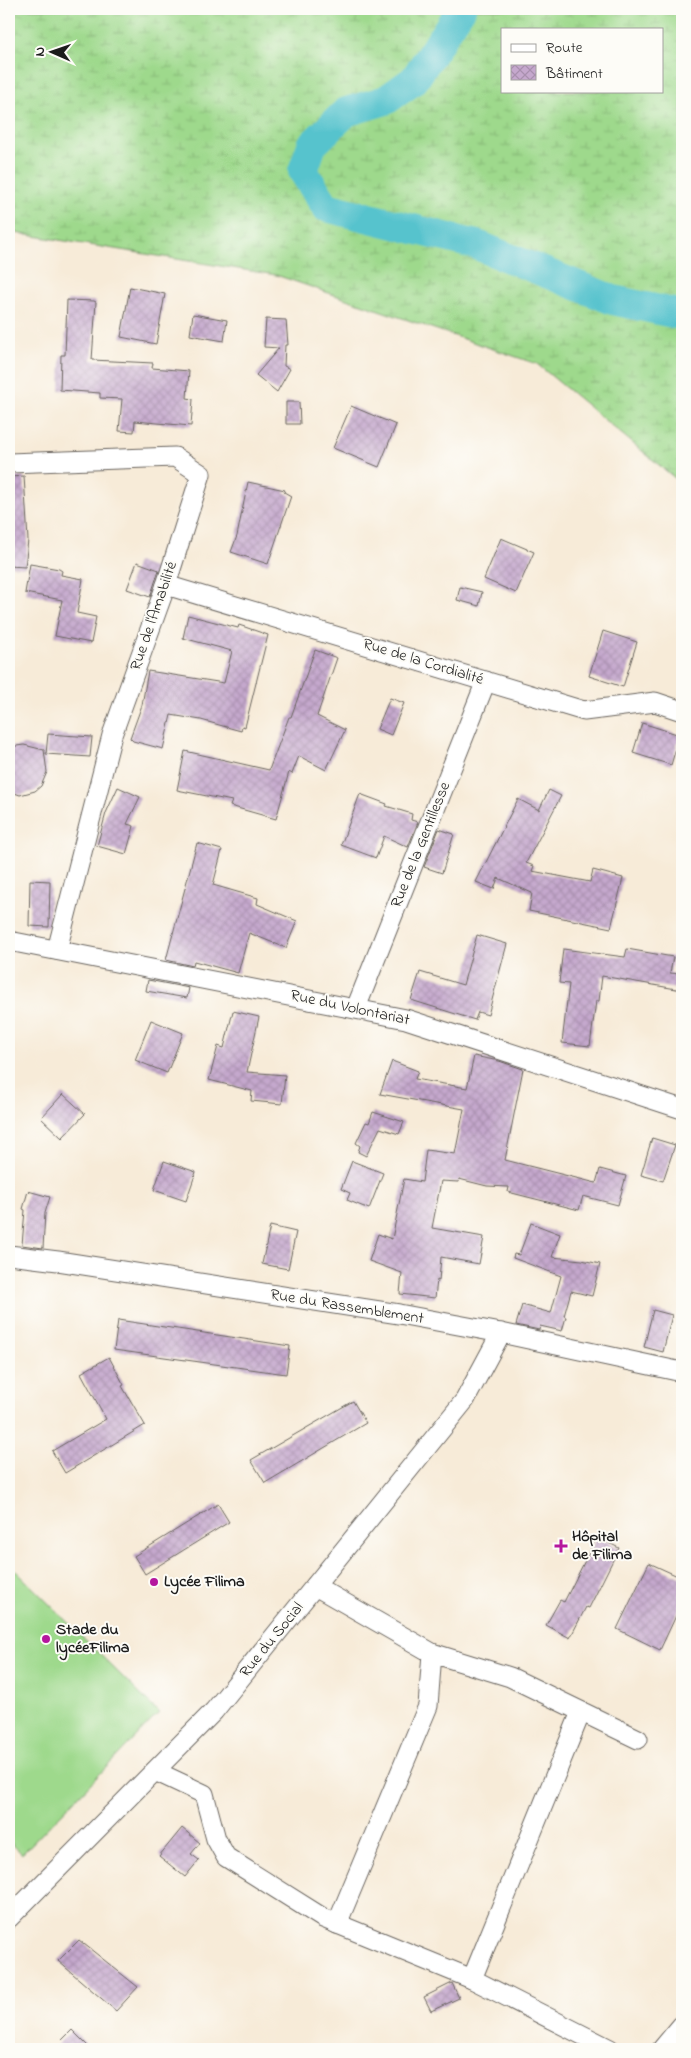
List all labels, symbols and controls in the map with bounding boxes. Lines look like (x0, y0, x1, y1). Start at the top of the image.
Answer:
north arrow (28, 28, 78, 78)
legend (501, 28, 664, 92)
text: Route (546, 37, 583, 59)
text: N (30, 47, 51, 57)
text: Bâtiment (545, 63, 603, 85)
street label: Rue de l'Amabilité (124, 557, 184, 674)
street label: Rue de la Cordialité (360, 632, 487, 692)
street label: Rue de la Gentillesse (385, 778, 458, 912)
street label: Rue du Volontariat (288, 984, 412, 1032)
street label: Rue du Rassemblement (268, 1283, 426, 1331)
place label: Hôpital de Filima (572, 1525, 632, 1567)
marker: Hôpital de Filima (554, 1539, 568, 1553)
place label: Lycée Filima (164, 1570, 245, 1595)
marker: Lycée Filima (148, 1576, 160, 1588)
street label: Rue du Social (234, 1597, 310, 1683)
place label: Stade du lycéeFilima (56, 1618, 130, 1661)
marker: Stade du lycéeFilima (40, 1633, 52, 1645)

